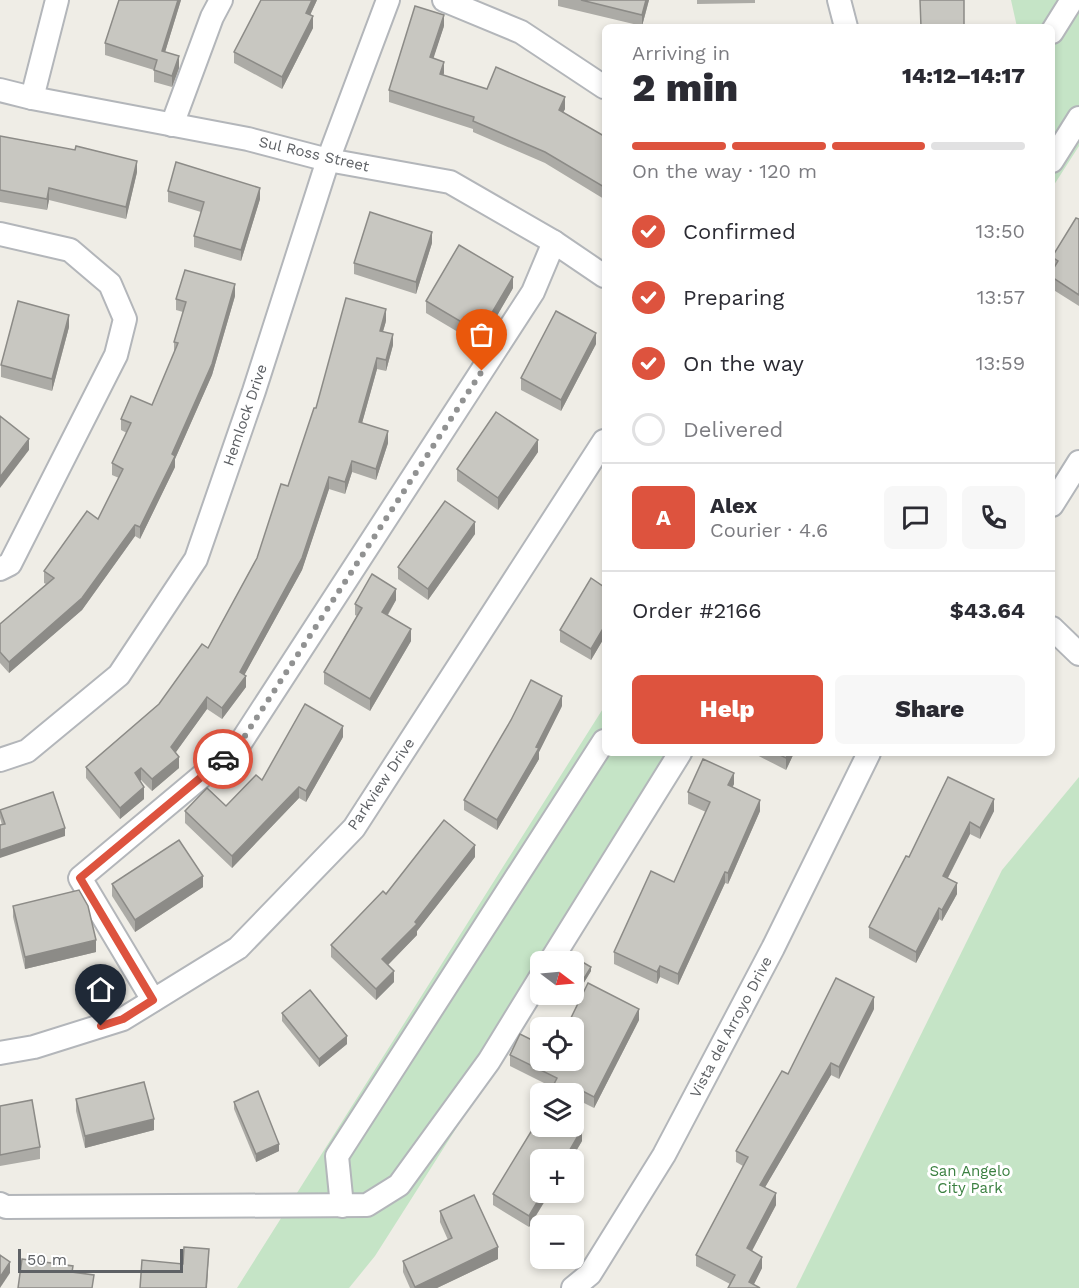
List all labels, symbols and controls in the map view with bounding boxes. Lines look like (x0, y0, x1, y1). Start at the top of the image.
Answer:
text: Arriving in (632, 41, 730, 65)
text: 14:12–14:17 (902, 63, 1025, 88)
text: 2 min (632, 65, 738, 110)
street label: Sul Ross Street (257, 133, 372, 176)
text: On the way · 120 m (632, 159, 817, 183)
icon: check (632, 215, 665, 248)
text: Confirmed (683, 219, 796, 244)
text: 13:50 (976, 219, 1025, 243)
icon: check (632, 281, 665, 314)
text: Preparing (683, 285, 784, 310)
text: 13:57 (977, 285, 1025, 309)
pin (456, 309, 507, 371)
icon: bag (465, 318, 498, 351)
icon: check (632, 347, 665, 380)
text: On the way (683, 351, 804, 376)
text: 13:59 (976, 351, 1025, 375)
street label: Hemlock Drive (219, 362, 271, 468)
text: Delivered (683, 417, 783, 442)
button: chat (884, 486, 947, 549)
button: phone (962, 486, 1025, 549)
text: Alex (710, 493, 757, 518)
text: A (656, 505, 671, 530)
text: Courier · 4.6 (710, 518, 828, 542)
text: Order #2166 (632, 598, 762, 623)
text: $43.64 (950, 598, 1025, 623)
button: Help (632, 675, 823, 744)
button: Share (835, 675, 1025, 744)
courier (193, 729, 253, 789)
street label: Parkview Drive (344, 735, 418, 833)
icon: car (207, 743, 240, 776)
north arrow (530, 951, 584, 1005)
map controls (530, 951, 584, 1269)
street label: Vista del Arroyo Drive (686, 953, 776, 1101)
pin (75, 964, 126, 1026)
icon: home (84, 973, 117, 1006)
button: locate (530, 1017, 584, 1071)
button: layers (530, 1083, 584, 1137)
button: + (530, 1149, 584, 1203)
park label: San Angelo City Park (929, 1162, 1011, 1197)
button: − (530, 1215, 584, 1269)
scale bar (18, 1246, 183, 1274)
text: 50 m (27, 1250, 67, 1269)

